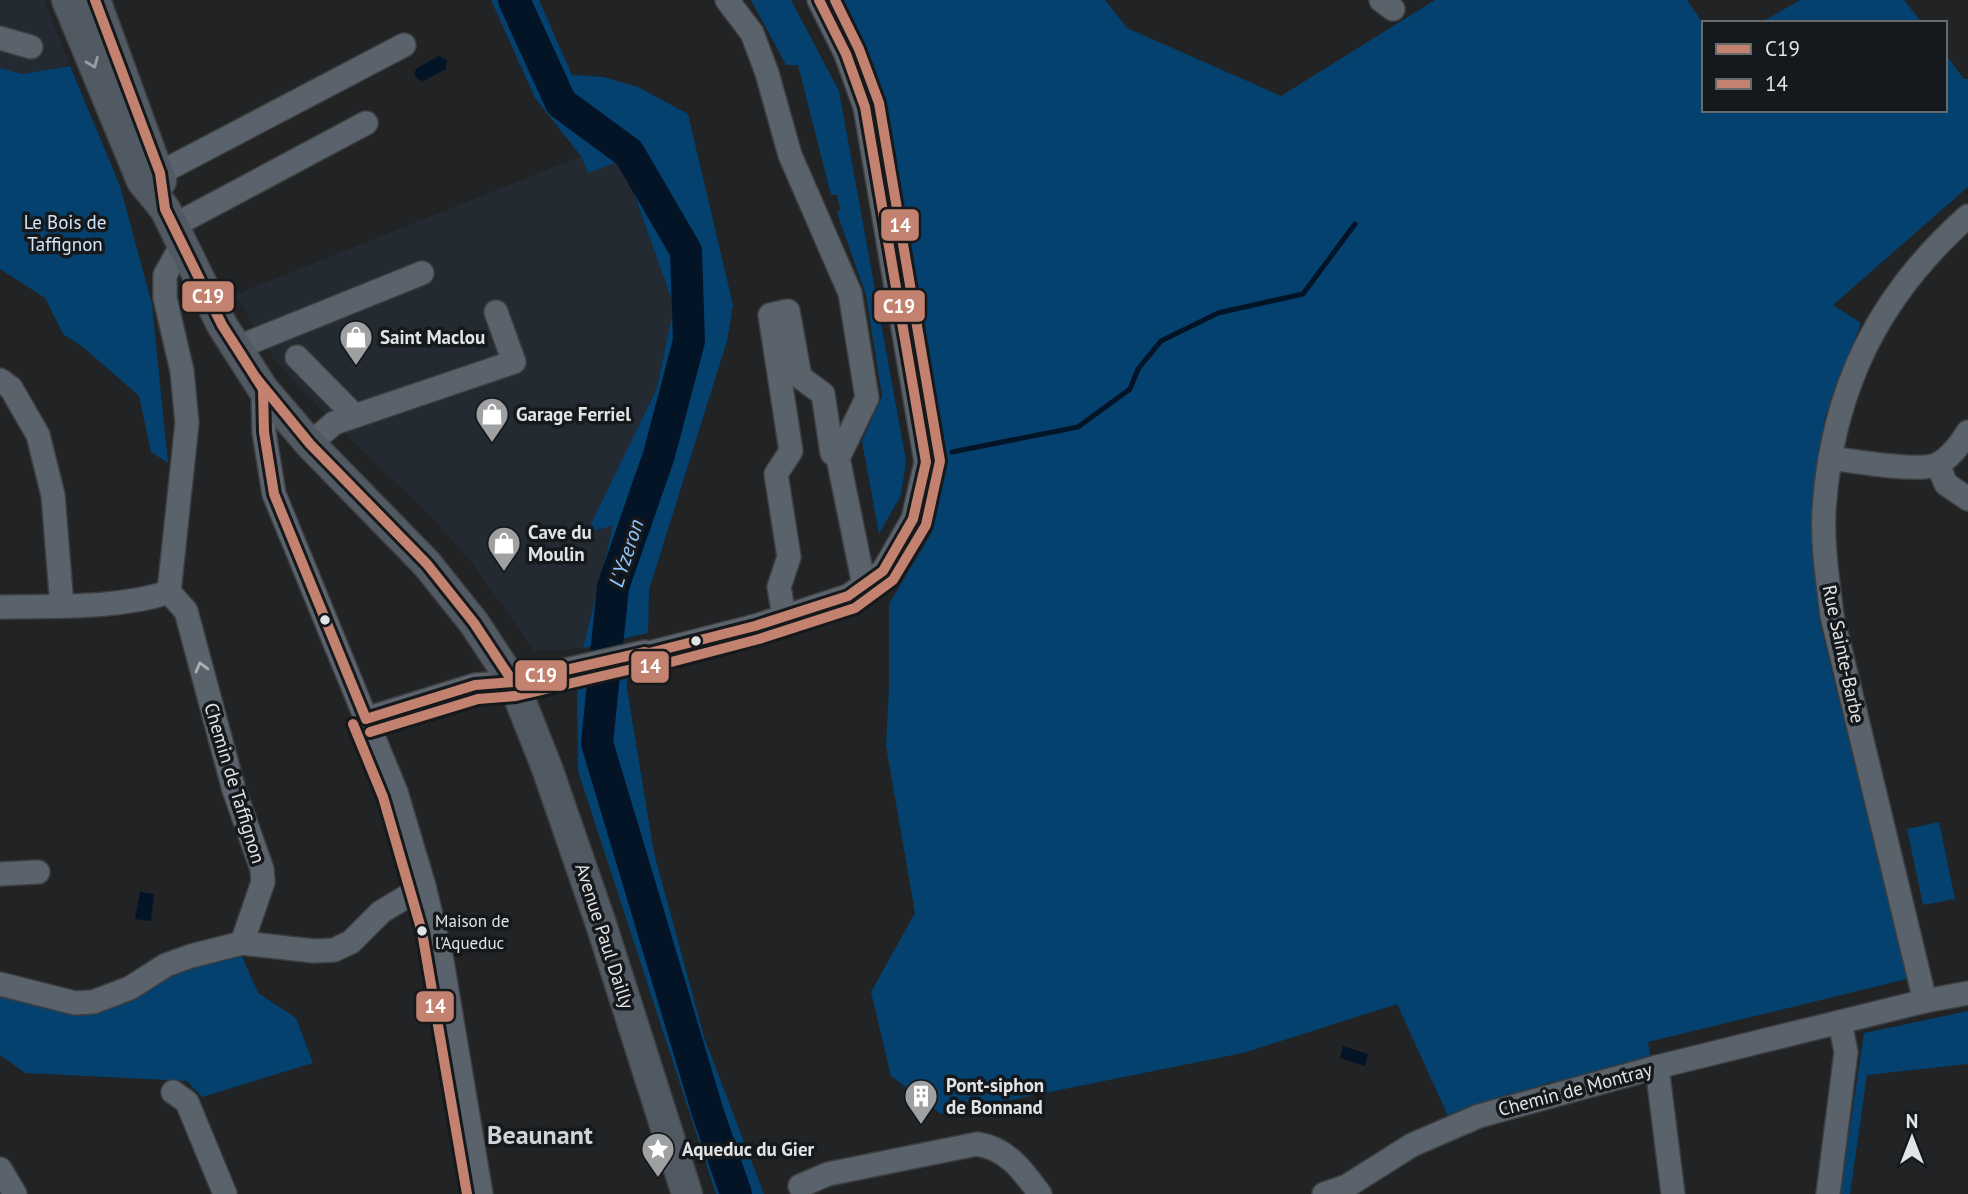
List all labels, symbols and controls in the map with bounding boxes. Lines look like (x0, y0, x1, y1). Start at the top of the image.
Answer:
legend (1702, 21, 1947, 112)
text: C19 (1765, 35, 1800, 62)
one-way arrow (85, 56, 99, 68)
text: 14 (1765, 70, 1788, 97)
line badge: 14 (880, 208, 920, 242)
park label: Le Bois de Taffignon (24, 210, 106, 256)
text: 14 (889, 213, 911, 237)
line badge: C19 (181, 280, 235, 313)
text: C19 (192, 284, 224, 308)
line badge: C19 (873, 289, 926, 323)
text: C19 (883, 294, 915, 318)
shop icon: Saint Maclou (337, 318, 375, 367)
place label: Saint Maclou (380, 325, 485, 349)
shop icon: Garage Ferriel (473, 395, 511, 444)
place label: Garage Ferriel (516, 402, 631, 426)
water label: L'Yzeron (602, 516, 650, 590)
place label: Cave du Moulin (528, 520, 592, 566)
shop icon: Cave du Moulin (485, 524, 523, 573)
street label: Rue Sainte-Barbe (1818, 583, 1870, 725)
unlabelled marker (318, 613, 332, 627)
unlabelled marker (689, 634, 703, 648)
line badge: 14 (630, 650, 670, 684)
text: 14 (639, 654, 661, 678)
line badge: C19 (514, 659, 568, 692)
one-way arrow (195, 661, 209, 673)
text: C19 (525, 663, 557, 687)
street label: Chemin de Taffignon (199, 700, 271, 866)
street label: Avenue Paul Dailly (570, 860, 640, 1012)
place label: Maison de l'Aqueduc (435, 910, 509, 954)
marker: Maison de l'Aqueduc (415, 924, 429, 938)
line badge: 14 (415, 990, 455, 1023)
text: 14 (424, 994, 446, 1018)
street label: Chemin de Montray (1495, 1057, 1655, 1121)
place label: Pont-siphon de Bonnand (946, 1073, 1044, 1119)
building icon: Pont-siphon de Bonnand (902, 1077, 940, 1126)
north arrow (1877, 1103, 1947, 1173)
text: N (1906, 1109, 1918, 1133)
district label: Beaunant (487, 1118, 593, 1151)
place icon: Aqueduc du Gier (639, 1130, 677, 1179)
place label: Aqueduc du Gier (682, 1137, 815, 1161)

